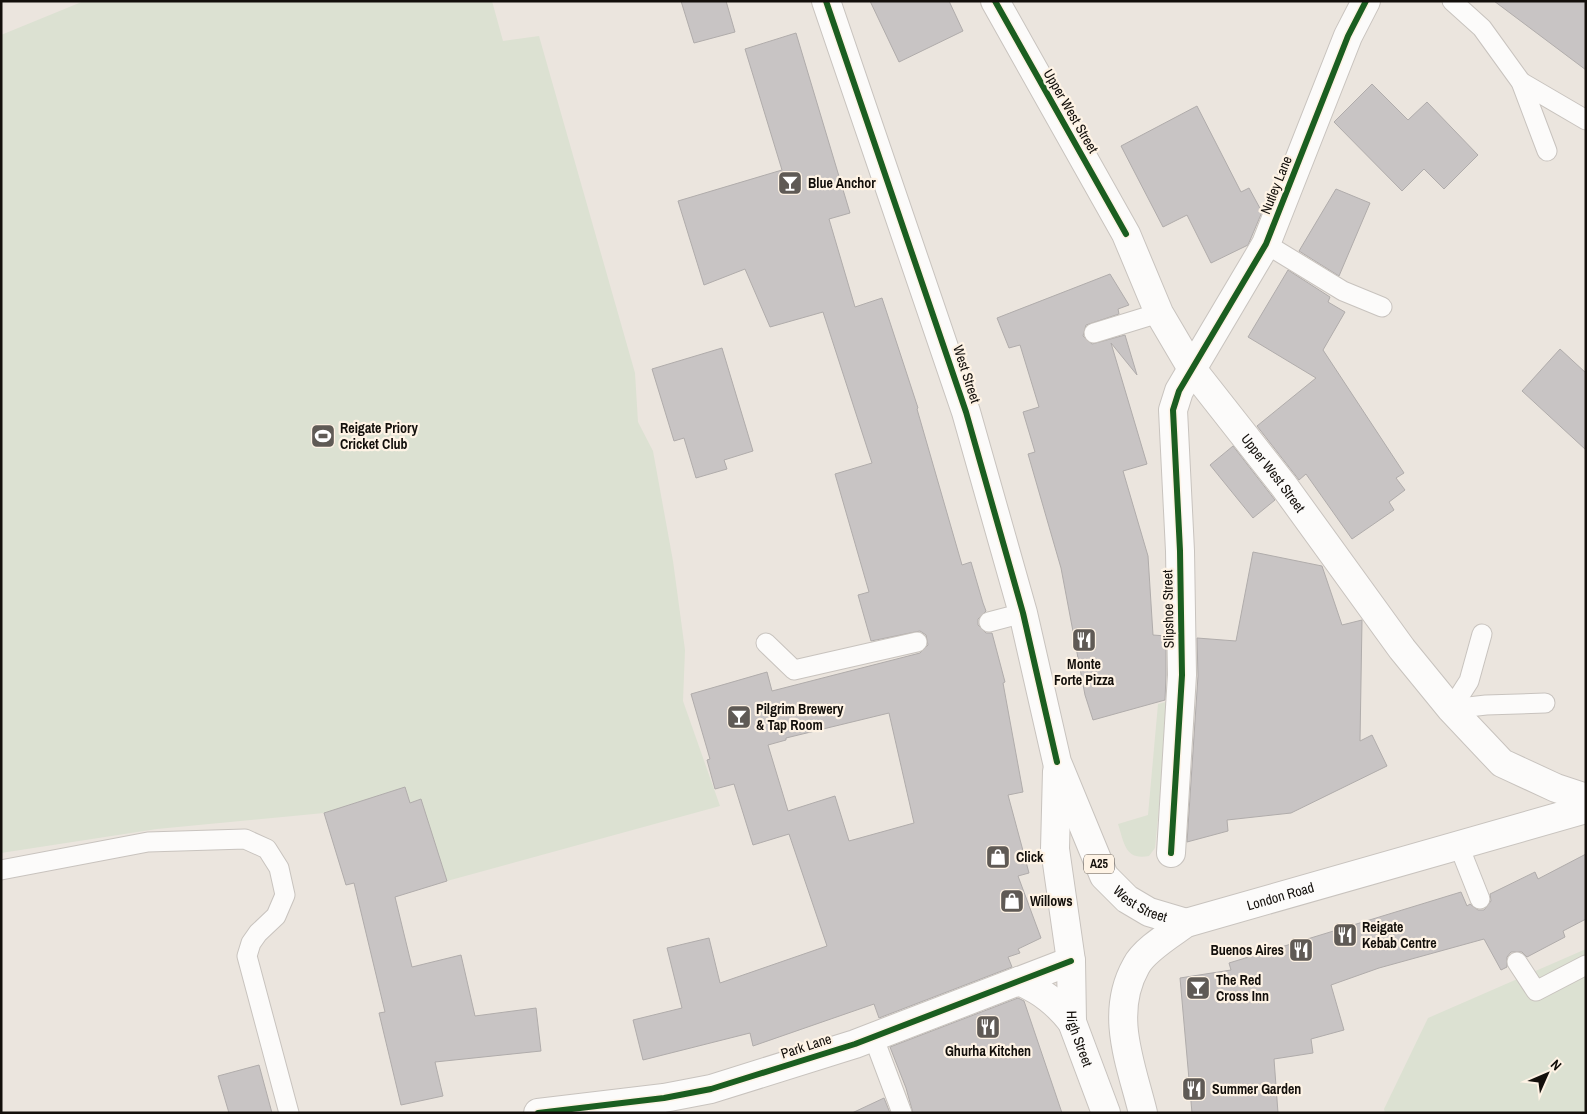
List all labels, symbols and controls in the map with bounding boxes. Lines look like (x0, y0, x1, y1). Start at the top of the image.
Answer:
street label: Upper West Street (1040, 66, 1102, 156)
street label: Nutley Lane (1256, 153, 1296, 217)
bar icon: Blue Anchor (777, 170, 803, 196)
place label: Blue Anchor (808, 174, 876, 192)
street label: West Street (949, 343, 985, 405)
place label: Reigate Priory Cricket Club (340, 419, 418, 453)
sports icon: Reigate Priory Cricket Club (310, 423, 336, 449)
street label: Upper West Street (1237, 430, 1309, 516)
street label: Slipshoe Street (1158, 570, 1178, 648)
restaurant icon: Monte Forte Pizza (1071, 627, 1097, 653)
place label: Monte Forte Pizza (1054, 655, 1115, 689)
place label: Pilgrim Brewery & Tap Room (756, 700, 844, 734)
bar icon: Pilgrim Brewery & Tap Room (726, 704, 752, 730)
shop icon: Click (985, 844, 1011, 870)
place label: Click (1016, 848, 1044, 866)
road number: A25 (1084, 854, 1114, 874)
street label: London Road (1245, 878, 1316, 914)
street label: West Street (1110, 882, 1169, 926)
shop icon: Willows (999, 888, 1025, 914)
place label: Willows (1030, 892, 1073, 910)
place label: Reigate Kebab Centre (1362, 918, 1437, 952)
restaurant icon: Reigate Kebab Centre (1332, 922, 1358, 948)
restaurant icon: Buenos Aires (1288, 937, 1314, 963)
place label: Buenos Aires (1210, 941, 1284, 959)
place label: The Red Cross Inn (1216, 971, 1269, 1005)
bar icon: The Red Cross Inn (1185, 975, 1211, 1001)
street label: High Street (1063, 1011, 1097, 1069)
restaurant icon: Ghurha Kitchen (975, 1014, 1001, 1040)
street label: Park Lane (778, 1029, 834, 1063)
place label: Ghurha Kitchen (945, 1042, 1031, 1060)
north arrow (1522, 1049, 1572, 1099)
text: N (1547, 1056, 1565, 1074)
restaurant icon: Summer Garden (1181, 1076, 1207, 1102)
place label: Summer Garden (1212, 1080, 1301, 1098)

